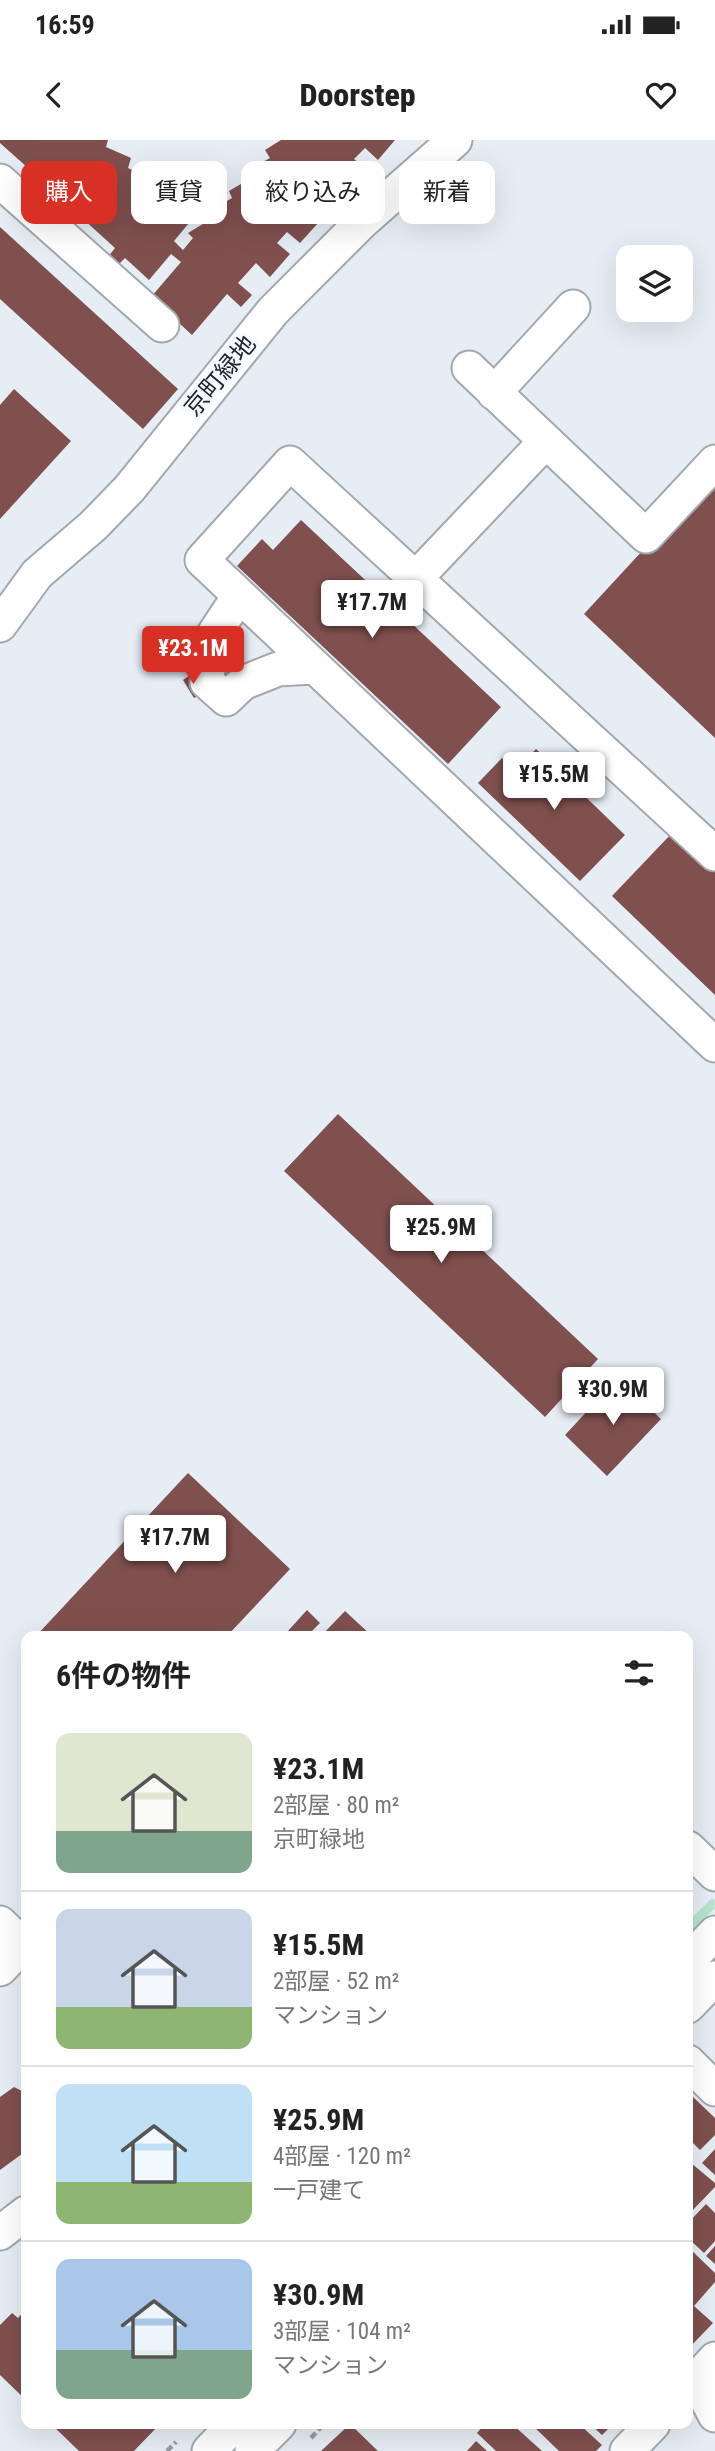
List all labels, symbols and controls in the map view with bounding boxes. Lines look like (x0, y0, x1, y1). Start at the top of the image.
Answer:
text: 16:59 (35, 10, 95, 40)
icon: back (35, 76, 73, 114)
text: Doorstep (299, 76, 416, 114)
icon: heart (642, 76, 680, 114)
chip: 購入 (21, 161, 117, 224)
chip: 賃貸 (131, 161, 227, 224)
chip: 絞り込み (241, 161, 385, 224)
chip: 新着 (399, 161, 495, 224)
map controls (616, 245, 693, 322)
button: layers (616, 245, 693, 322)
street label: 京町緑地 (178, 330, 262, 422)
pin: ¥17.7M (315, 580, 429, 640)
text: ¥17.7M (337, 589, 407, 616)
pin: ¥23.1M (136, 626, 250, 686)
text: ¥23.1M (158, 635, 228, 662)
pin: ¥15.5M (497, 752, 611, 812)
text: ¥15.5M (519, 761, 589, 788)
pin: ¥25.9M (384, 1206, 498, 1265)
text: ¥25.9M (406, 1214, 476, 1241)
pin: ¥30.9M (556, 1368, 670, 1427)
text: ¥30.9M (578, 1376, 648, 1403)
pin: ¥17.7M (118, 1516, 232, 1575)
text: ¥17.7M (140, 1524, 210, 1551)
icon: filters (620, 1654, 658, 1692)
text: 6件の物件 (56, 1658, 191, 1693)
text: ¥23.1M (273, 1751, 364, 1786)
icon: home (112, 1761, 196, 1845)
text: 2部屋 · 80 m² (273, 1792, 399, 1819)
text: 京町緑地 (273, 1826, 365, 1853)
text: ¥15.5M (273, 1927, 364, 1962)
icon: home (112, 1937, 196, 2021)
text: 2部屋 · 52 m² (273, 1968, 399, 1995)
text: マンション (273, 2002, 388, 2029)
text: ¥25.9M (273, 2102, 364, 2137)
icon: home (112, 2112, 196, 2196)
text: 4部屋 · 120 m² (273, 2143, 411, 2170)
text: 一戸建て (273, 2177, 365, 2204)
text: ¥30.9M (273, 2277, 364, 2312)
icon: home (112, 2287, 196, 2371)
text: 3部屋 · 104 m² (273, 2318, 411, 2345)
text: マンション (273, 2352, 388, 2379)

